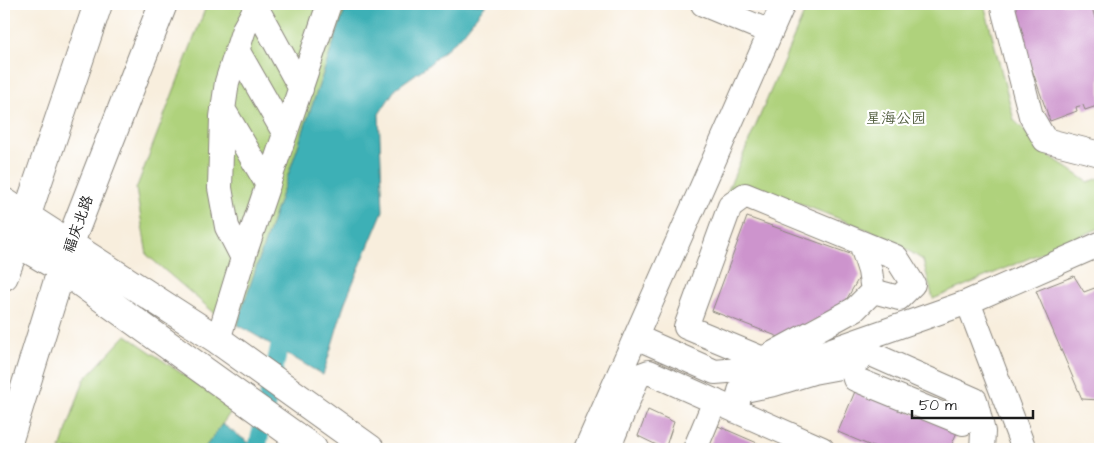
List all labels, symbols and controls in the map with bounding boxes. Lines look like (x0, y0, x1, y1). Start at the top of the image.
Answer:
park label: 星海公园 (866, 108, 926, 129)
street label: 福庆北路 (58, 192, 99, 256)
scale bar (912, 388, 1033, 420)
text: 50 m (919, 395, 957, 416)

